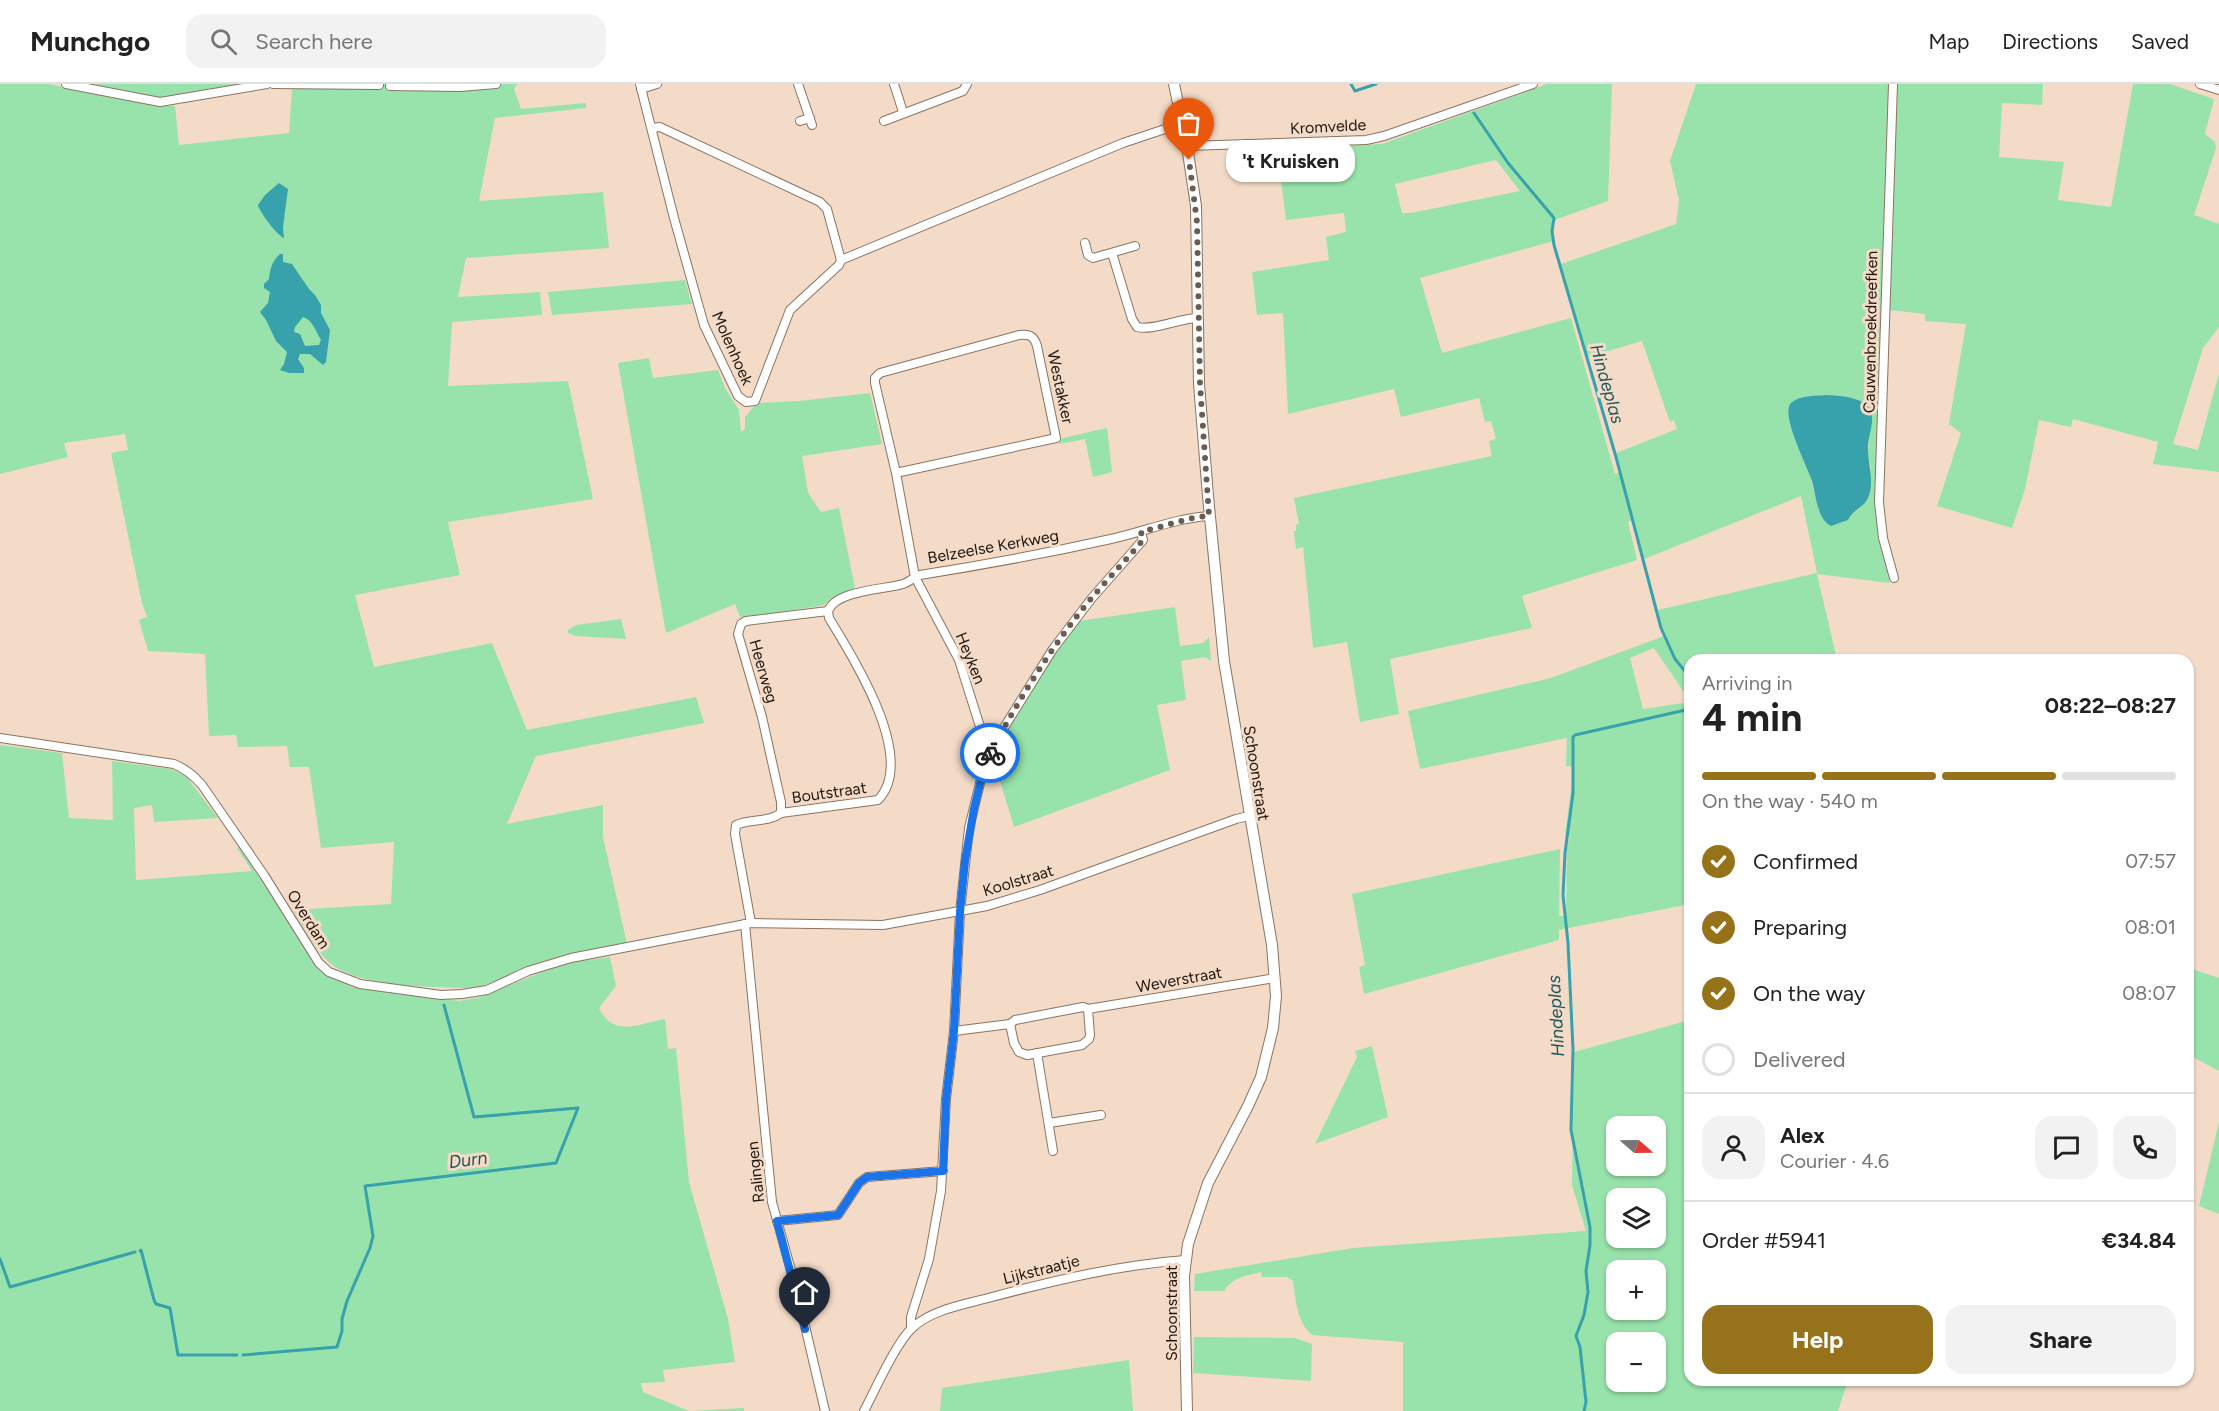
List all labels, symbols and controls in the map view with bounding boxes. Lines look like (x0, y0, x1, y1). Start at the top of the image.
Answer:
search box (186, 14, 606, 68)
text: Munchgo (30, 24, 150, 58)
icon: search (207, 25, 240, 58)
text: Search here (255, 28, 373, 55)
text: Map (1928, 29, 1969, 54)
text: Directions (2002, 29, 2098, 54)
text: Saved (2131, 29, 2189, 54)
pin (1163, 98, 1214, 160)
icon: bag (1172, 107, 1205, 140)
street label: Kromvelde (1289, 115, 1367, 138)
callout: 't Kruisken (1225, 139, 1354, 181)
text: 't Kruisken (1242, 149, 1339, 173)
street label: Cauwenbroekdreefken (1860, 251, 1881, 413)
street label: Molenhoek (708, 308, 757, 388)
water label: Hindeplas (1585, 342, 1629, 427)
street label: Westakker (1043, 349, 1078, 426)
street label: Belzeelse Kerkweg (926, 526, 1060, 567)
street label: Heyken (952, 629, 990, 687)
street label: Heerweg (745, 637, 782, 705)
text: Arriving in (1702, 671, 1792, 695)
text: 08:22–08:27 (2045, 692, 2176, 719)
text: 4 min (1702, 694, 1802, 741)
courier (960, 723, 1020, 783)
street label: Schoonstraat (1240, 724, 1273, 822)
icon: bike (974, 737, 1007, 770)
street label: Boutstraat (790, 778, 868, 807)
text: On the way · 540 m (1702, 789, 1878, 813)
icon: check (1702, 845, 1735, 878)
text: Confirmed (1753, 848, 1858, 875)
text: 07:57 (2125, 849, 2176, 873)
street label: Koolstraat (980, 861, 1056, 900)
street label: Overdam (283, 886, 334, 952)
icon: check (1702, 911, 1735, 944)
text: Preparing (1753, 914, 1847, 941)
text: 08:01 (2125, 915, 2176, 939)
street label: Weverstraat (1135, 963, 1223, 996)
water label: Hindeplas (1543, 974, 1569, 1057)
icon: check (1702, 977, 1735, 1010)
text: On the way (1753, 980, 1865, 1007)
text: 08:07 (2122, 981, 2176, 1005)
text: Delivered (1753, 1046, 1846, 1073)
north arrow (1606, 1116, 1666, 1176)
map controls (1606, 1116, 1666, 1392)
button: person (1702, 1116, 1765, 1179)
button: chat (2035, 1116, 2098, 1179)
button: phone (2113, 1116, 2176, 1179)
text: Alex (1780, 1122, 1825, 1149)
street label: Ralingen (743, 1140, 768, 1203)
water label: Durn (448, 1147, 488, 1173)
text: Courier · 4.6 (1780, 1149, 1889, 1173)
button: layers (1606, 1188, 1666, 1248)
text: Order #5941 (1702, 1227, 1826, 1254)
text: €34.84 (2102, 1227, 2176, 1254)
street label: Lijkstraatje (1001, 1251, 1082, 1288)
button: + (1606, 1260, 1666, 1320)
street label: Schoonstraat (1162, 1265, 1181, 1361)
pin (779, 1267, 830, 1329)
icon: home (788, 1276, 821, 1309)
button: Help (1702, 1305, 1933, 1374)
button: Share (1945, 1305, 2176, 1374)
button: − (1606, 1332, 1666, 1392)

